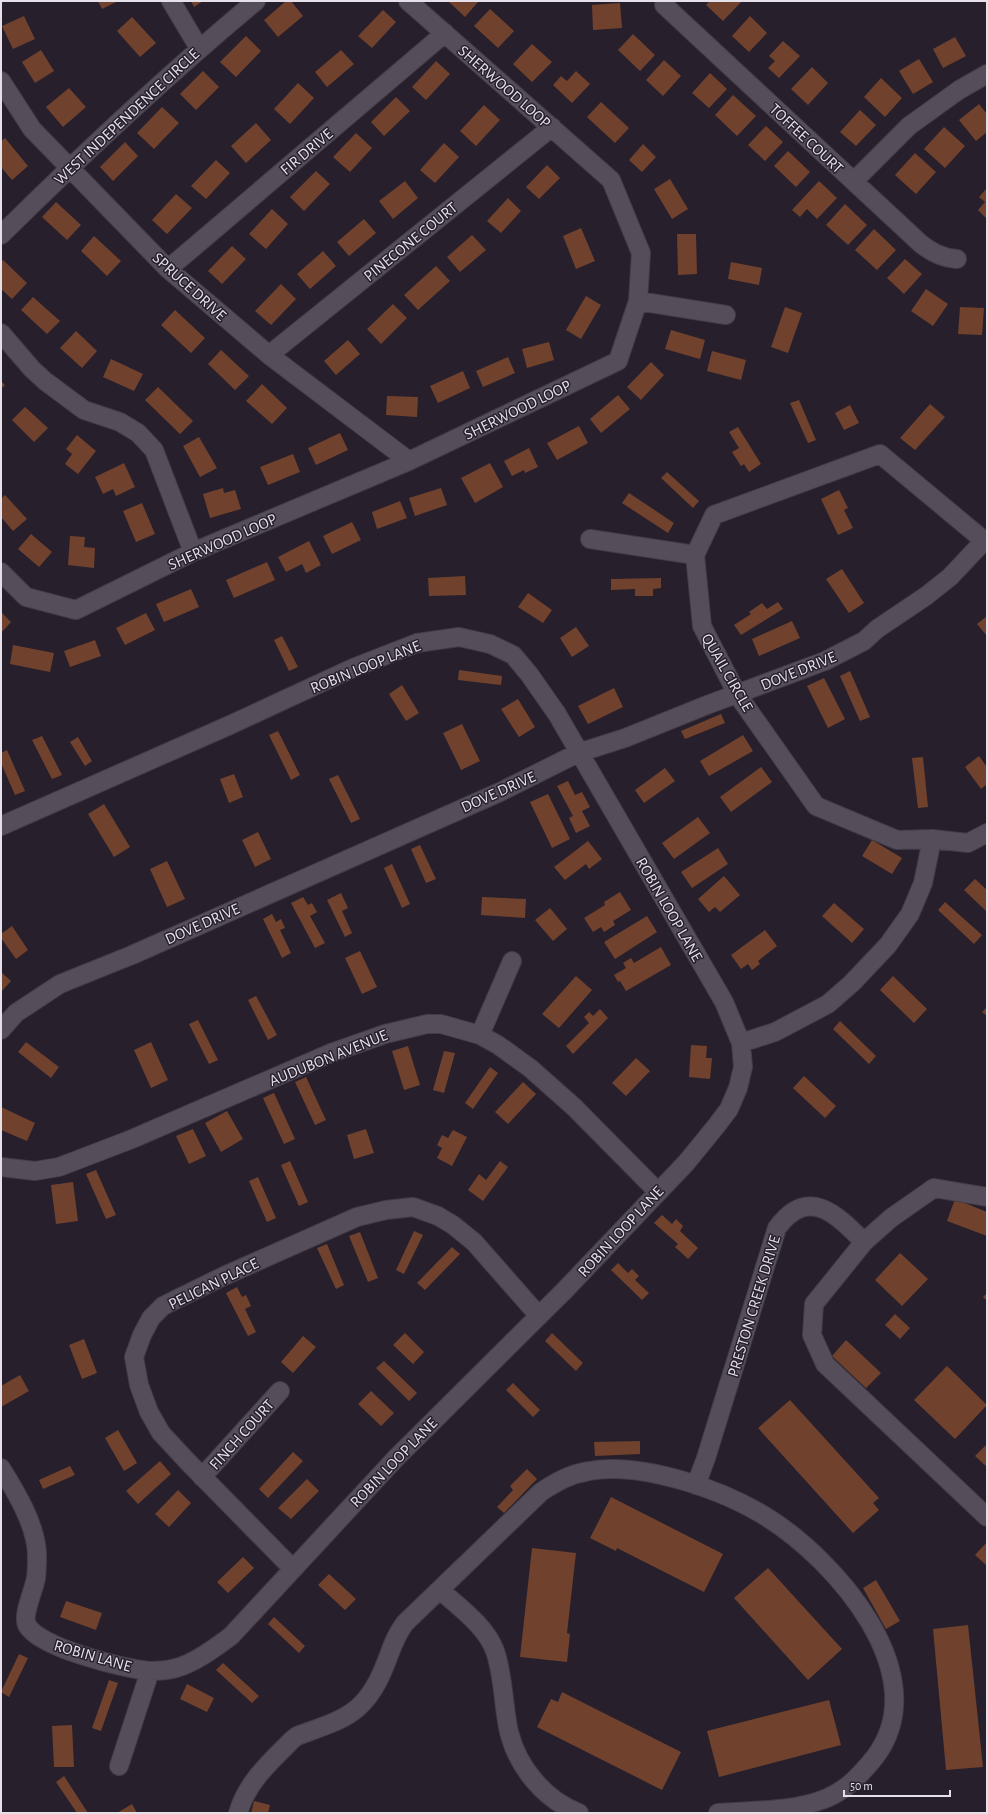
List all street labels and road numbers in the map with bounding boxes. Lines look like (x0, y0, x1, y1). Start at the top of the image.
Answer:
street label: SHERWOOD LOOP (455, 42, 554, 131)
street label: WEST INDEPENDENCE CIRCLE (51, 45, 202, 188)
street label: TOFFEE COURT (767, 101, 846, 177)
street label: FIR DRIVE (277, 125, 336, 178)
street label: PINECONE COURT (361, 199, 461, 284)
street label: SPRUCE DRIVE (149, 250, 229, 324)
street label: SHERWOOD LOOP (461, 377, 573, 443)
street label: SHERWOOD LOOP (166, 511, 279, 573)
street label: QUAIL CIRCLE (698, 631, 756, 715)
street label: ROBIN LOOP LANE (308, 637, 423, 696)
street label: DOVE DRIVE (758, 648, 839, 693)
street label: DOVE DRIVE (459, 768, 538, 815)
street label: ROBIN LOOP LANE (633, 855, 706, 965)
street label: DOVE DRIVE (163, 900, 242, 947)
street label: AUDUBON AVENUE (267, 1027, 390, 1089)
street label: ROBIN LOOP LANE (575, 1183, 667, 1280)
street label: PRESTON CREEK DRIVE (725, 1233, 783, 1379)
street label: PELICAN PLACE (166, 1255, 261, 1313)
street label: FINCH COURT (206, 1396, 277, 1473)
street label: ROBIN LOOP LANE (347, 1415, 440, 1510)
street label: ROBIN LANE (52, 1637, 134, 1675)

